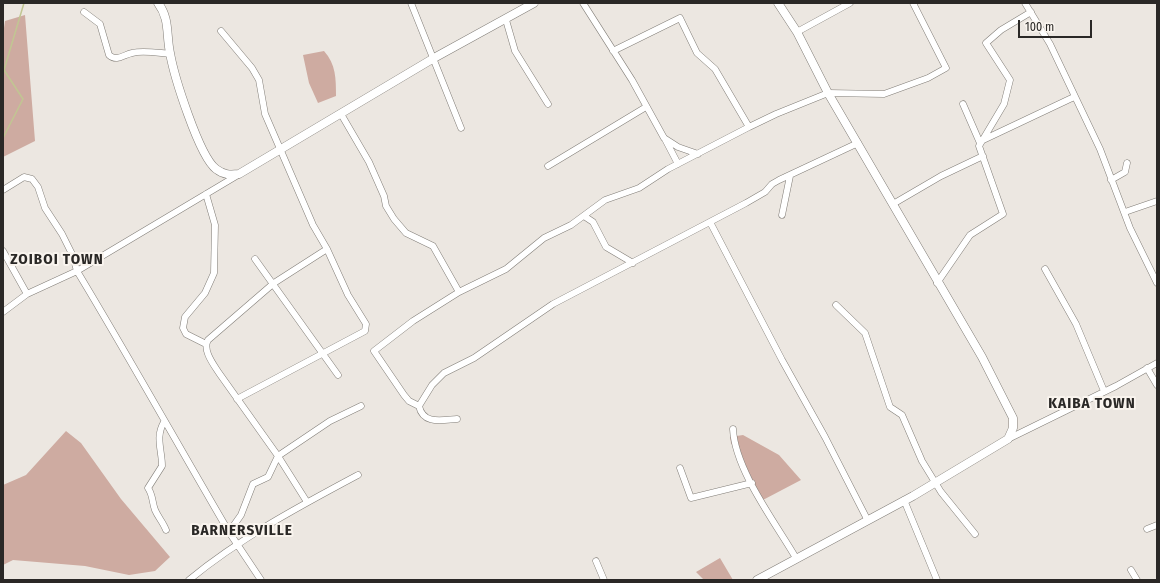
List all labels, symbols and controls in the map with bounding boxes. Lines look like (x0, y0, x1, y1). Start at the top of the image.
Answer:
scale bar (1020, 12, 1094, 38)
text: 100 m (1025, 20, 1054, 34)
district label: ZOIBOI TOWN (10, 251, 104, 269)
district label: KAIBA TOWN (1048, 395, 1136, 413)
district label: BARNERSVILLE (191, 522, 293, 540)

